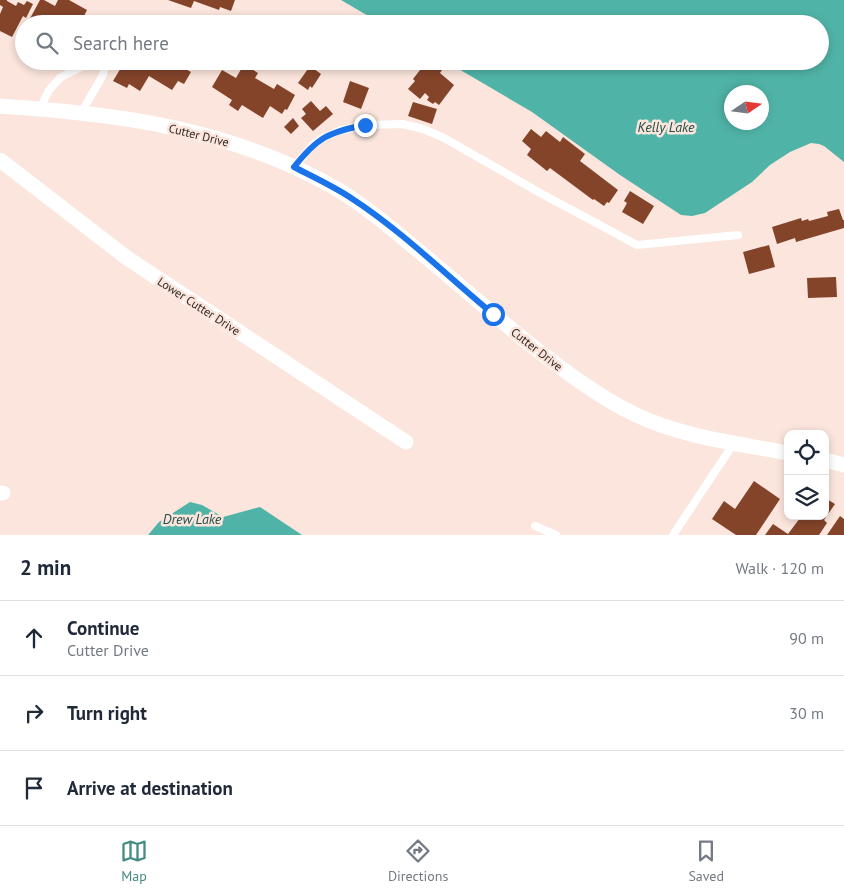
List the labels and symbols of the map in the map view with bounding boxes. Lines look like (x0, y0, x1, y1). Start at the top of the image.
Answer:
north arrow (724, 85, 769, 130)
route end (354, 114, 377, 137)
water label: Kelly Lake (638, 118, 695, 136)
street label: Cutter Drive (167, 120, 231, 150)
street label: Lower Cutter Drive (155, 274, 243, 338)
route start (482, 303, 505, 326)
street label: Cutter Drive (508, 324, 566, 374)
water label: Drew Lake (163, 510, 222, 528)

